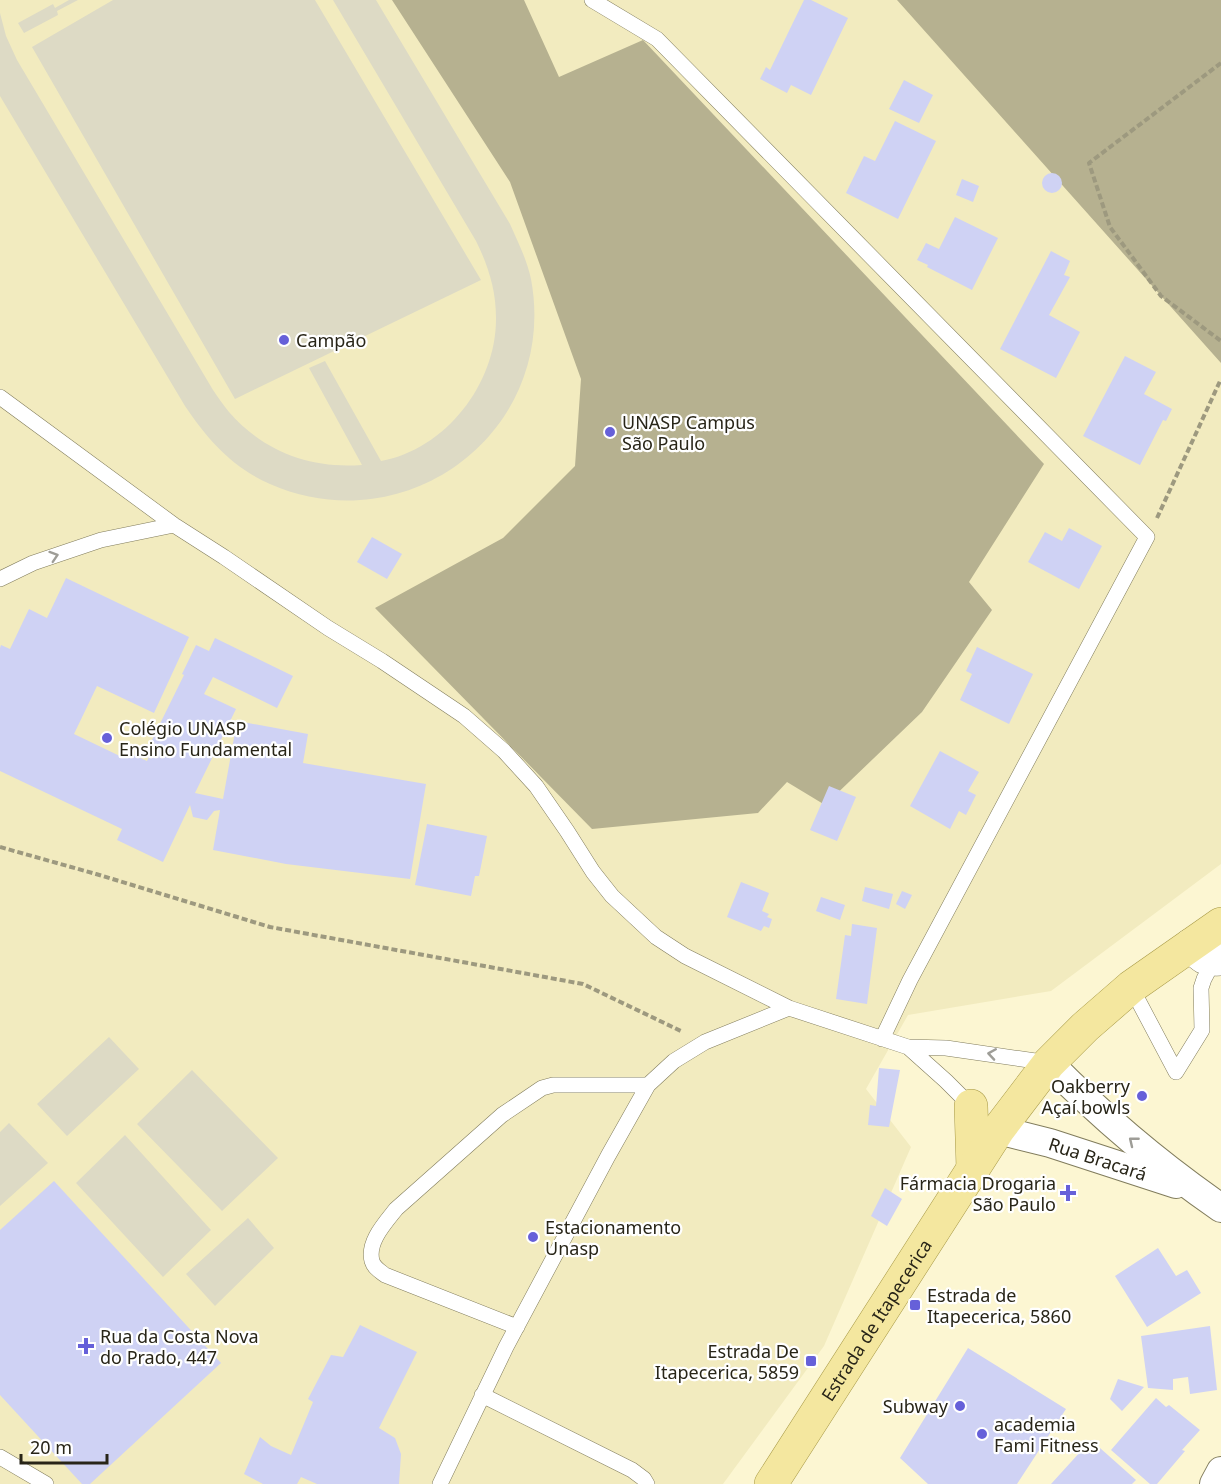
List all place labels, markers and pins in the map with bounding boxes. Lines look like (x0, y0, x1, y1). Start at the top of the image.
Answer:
place label: Campão (296, 328, 366, 352)
marker: Campão (277, 333, 291, 347)
place label: UNASP Campus São Paulo (622, 410, 755, 455)
marker: UNASP Campus São Paulo (603, 425, 617, 439)
place label: Colégio UNASP Ensino Fundamental (119, 716, 292, 761)
marker: Colégio UNASP Ensino Fundamental (100, 731, 114, 745)
place label: Oakberry Açaí bowls (1041, 1074, 1131, 1119)
marker: Oakberry Açaí bowls (1135, 1089, 1149, 1103)
place label: Fármacia Drogaria São Paulo (900, 1171, 1056, 1216)
marker: Fármacia Drogaria São Paulo (1061, 1186, 1075, 1200)
place label: Estacionamento Unasp (545, 1215, 681, 1260)
marker: Estacionamento Unasp (526, 1230, 540, 1244)
place label: Estrada de Itapecerica, 5860 (927, 1283, 1071, 1328)
marker: Estrada de Itapecerica, 5860 (908, 1298, 922, 1312)
place label: Rua da Costa Nova do Prado, 447 (100, 1324, 259, 1369)
marker: Rua da Costa Nova do Prado, 447 (77, 1337, 95, 1355)
place label: Estrada De Itapecerica, 5859 (655, 1339, 799, 1384)
marker: Estrada De Itapecerica, 5859 (804, 1354, 818, 1368)
place label: Subway (883, 1394, 949, 1418)
marker: Subway (953, 1399, 967, 1413)
place label: academia Fami Fitness (994, 1412, 1099, 1457)
marker: academia Fami Fitness (975, 1427, 989, 1441)

